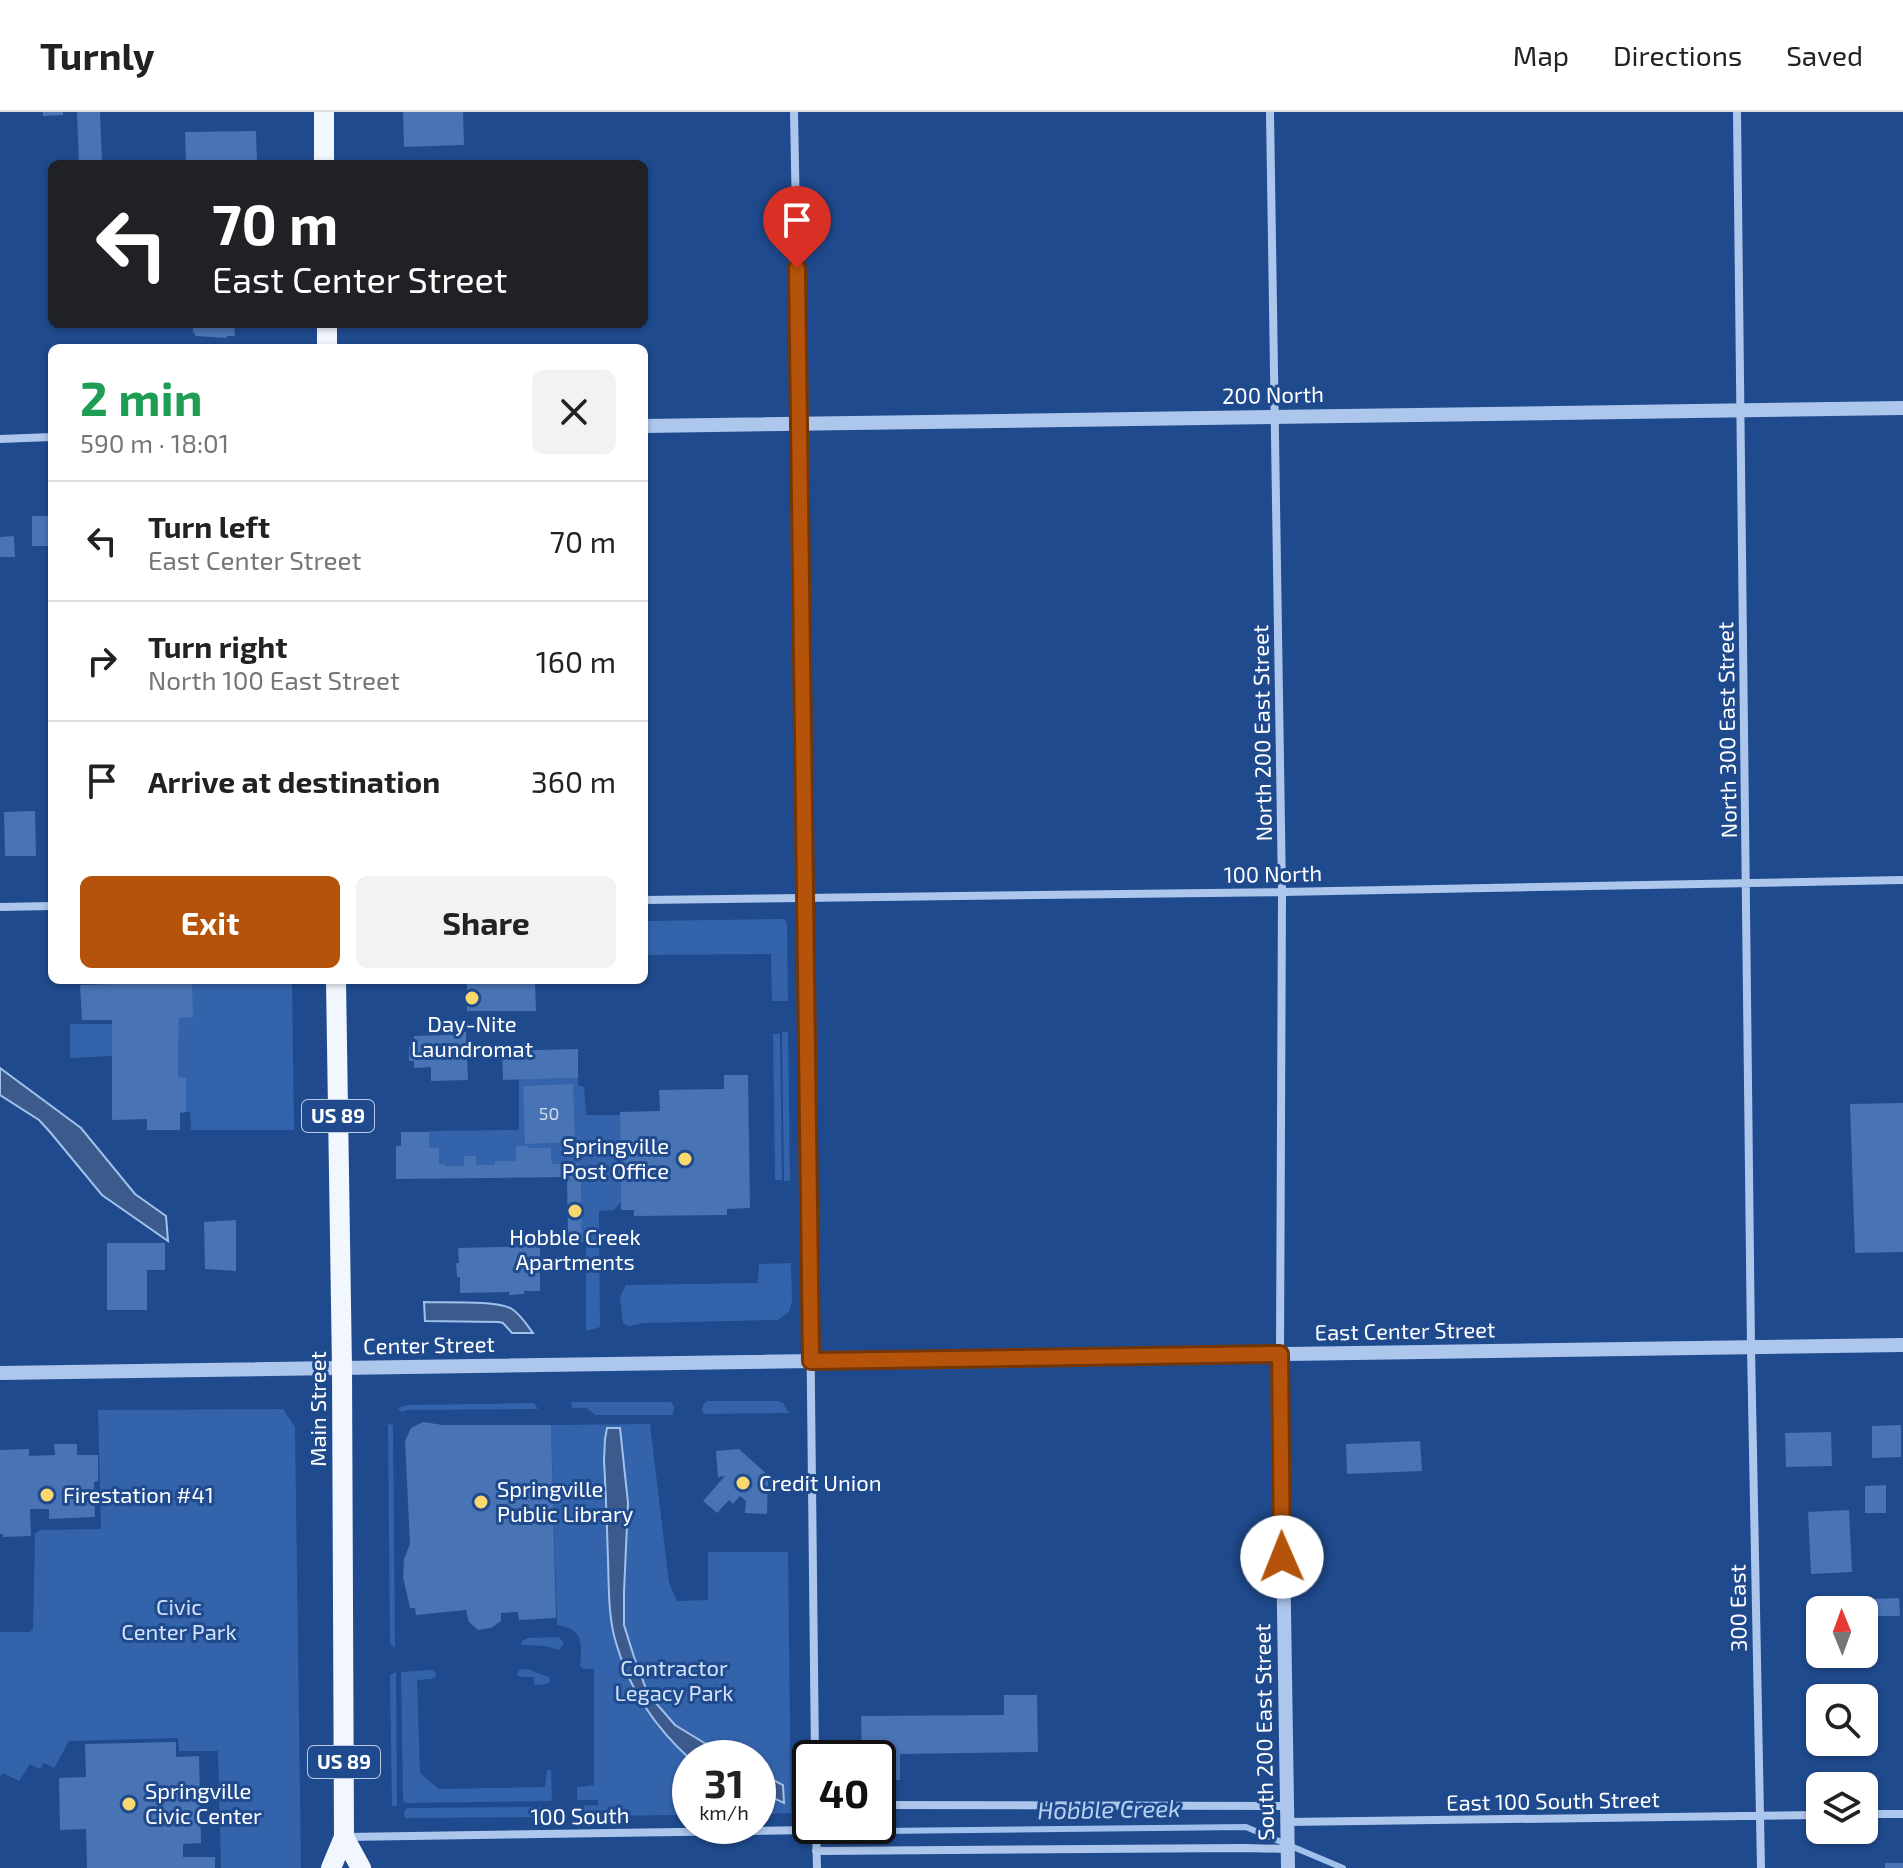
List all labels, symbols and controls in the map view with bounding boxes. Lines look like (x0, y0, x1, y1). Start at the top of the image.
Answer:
text: Turnly (40, 32, 155, 78)
text: Map (1513, 38, 1569, 72)
text: Directions (1613, 38, 1742, 72)
text: Saved (1786, 38, 1863, 72)
pin (763, 186, 831, 268)
text: 70 m (212, 189, 338, 256)
icon: left (80, 192, 184, 296)
icon: arrive (775, 198, 819, 242)
text: East Center Street (212, 257, 508, 300)
text: 2 min (80, 368, 203, 426)
button: close (532, 370, 616, 454)
street label: 200 North (1222, 380, 1324, 408)
text: 590 m · 18:01 (80, 427, 229, 458)
text: Turn left (148, 508, 270, 544)
icon: left (80, 519, 124, 563)
text: 70 m (550, 523, 616, 559)
text: East Center Street (148, 544, 361, 575)
street label: North 300 East Street (1711, 622, 1741, 839)
street label: North 200 East Street (1246, 624, 1276, 842)
text: Turn right (148, 628, 288, 664)
icon: right (80, 639, 124, 683)
text: 160 m (536, 643, 616, 679)
text: North 100 East Street (148, 664, 400, 695)
icon: arrive (80, 759, 124, 803)
text: Arrive at destination (148, 763, 440, 799)
text: 360 m (531, 763, 616, 799)
street label: 100 North (1224, 859, 1322, 887)
button: Exit (80, 876, 340, 968)
button: Share (356, 876, 616, 968)
marker: Day-Nite Laundromat (463, 989, 481, 1007)
place label: Day-Nite Laundromat (411, 1010, 533, 1061)
road number: US 89 (302, 1100, 374, 1132)
house number: 50 (539, 1102, 559, 1124)
place label: Springville Post Office (562, 1132, 669, 1183)
marker: Springville Post Office (676, 1150, 694, 1168)
marker: Hobble Creek Apartments (566, 1202, 584, 1220)
place label: Hobble Creek Apartments (509, 1223, 641, 1274)
street label: East Center Street (1314, 1315, 1496, 1345)
street label: Center Street (363, 1330, 495, 1358)
street label: Main Street (304, 1351, 330, 1467)
place label: Credit Union (759, 1469, 881, 1495)
marker: Credit Union (734, 1474, 752, 1492)
place label: Springville Public Library (497, 1475, 634, 1526)
place label: Firestation #41 (63, 1481, 214, 1507)
marker: Firestation #41 (38, 1486, 56, 1504)
marker: Springville Public Library (472, 1493, 490, 1511)
position arrow (1240, 1515, 1324, 1599)
street label: 300 East (1723, 1564, 1751, 1652)
park label: Civic Center Park (121, 1593, 237, 1644)
north arrow (1806, 1596, 1878, 1668)
map controls (1806, 1596, 1878, 1844)
street label: South 200 East Street (1248, 1623, 1278, 1841)
park label: Contractor Legacy Park (614, 1654, 734, 1705)
button: search (1806, 1684, 1878, 1756)
speed limit sign: 40 (792, 1740, 896, 1844)
road number: US 89 (308, 1746, 380, 1778)
text: 31 (704, 1758, 744, 1806)
button: layers (1806, 1772, 1878, 1844)
place label: Springville Civic Center (145, 1777, 262, 1828)
street label: East 100 South Street (1446, 1785, 1660, 1815)
water label: Hobble Creek (1037, 1793, 1181, 1824)
marker: Springville Civic Center (120, 1795, 138, 1813)
text: km/h (699, 1800, 749, 1824)
street label: 100 South (530, 1801, 630, 1829)

